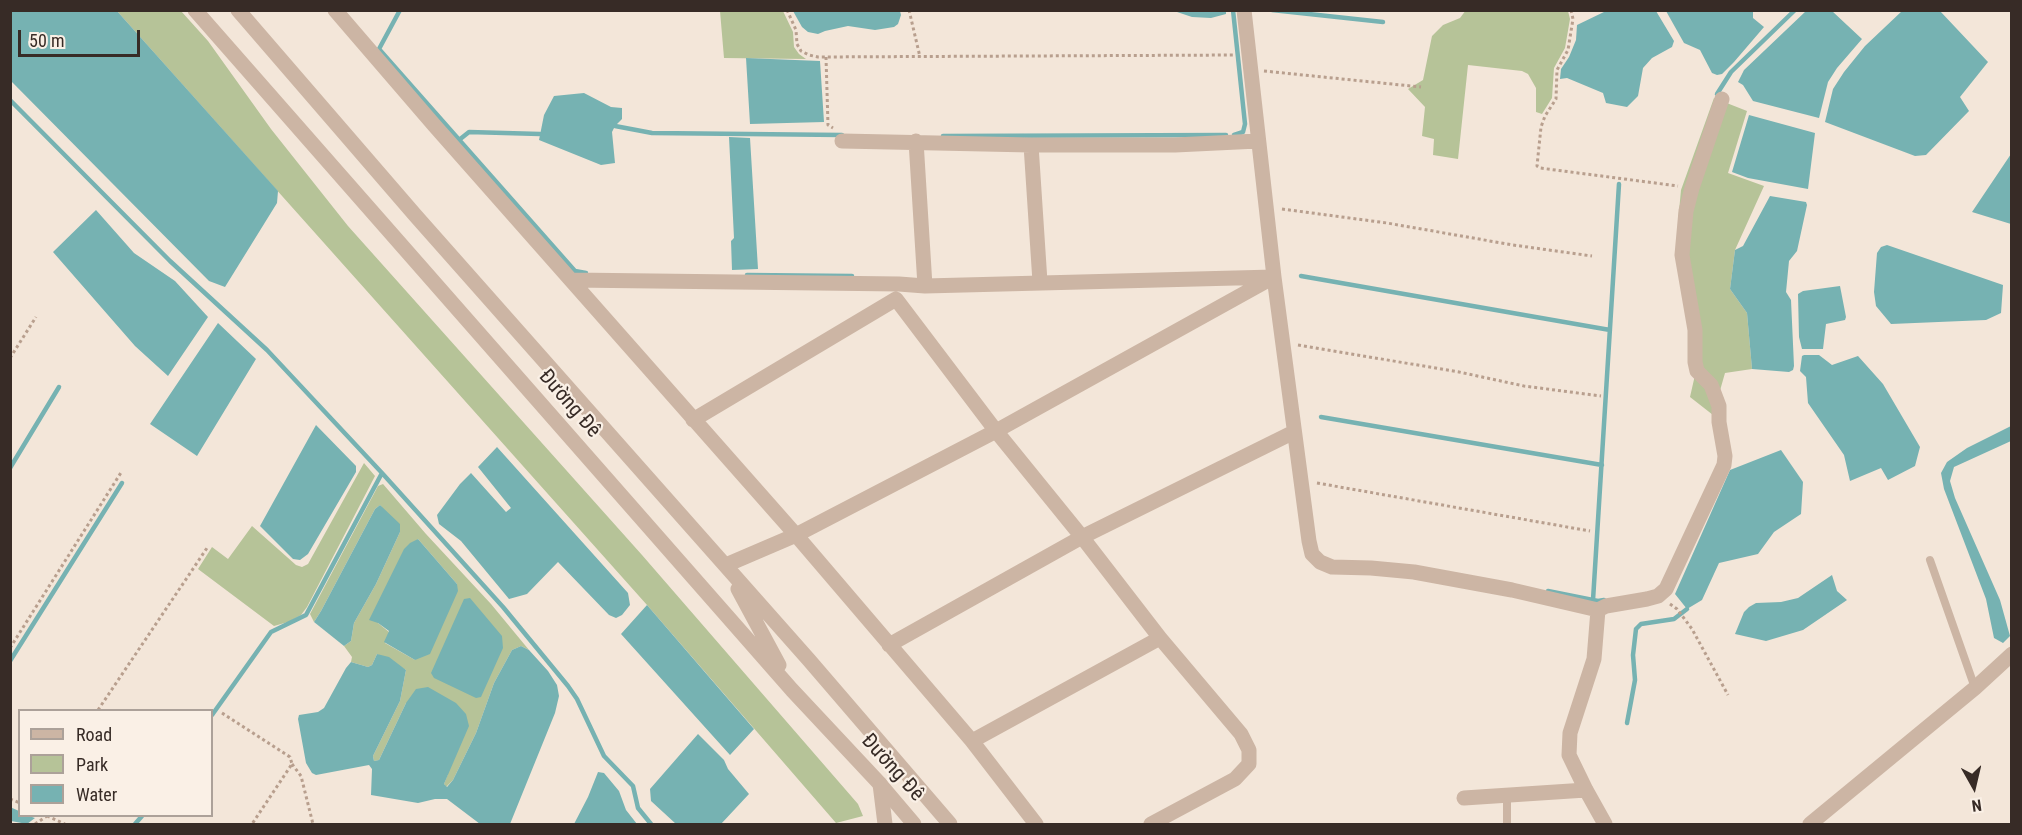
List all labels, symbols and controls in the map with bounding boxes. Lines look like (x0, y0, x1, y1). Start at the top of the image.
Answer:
scale bar (21, 18, 142, 56)
text: 50 m (29, 30, 64, 51)
street label: Đường Đê (533, 365, 605, 443)
legend (18, 709, 213, 817)
text: Road (76, 724, 112, 745)
street label: Đường Đê (855, 729, 929, 807)
text: Park (76, 754, 108, 775)
north arrow (1944, 757, 2004, 817)
text: Water (76, 784, 117, 805)
text: N (1970, 795, 1983, 815)

